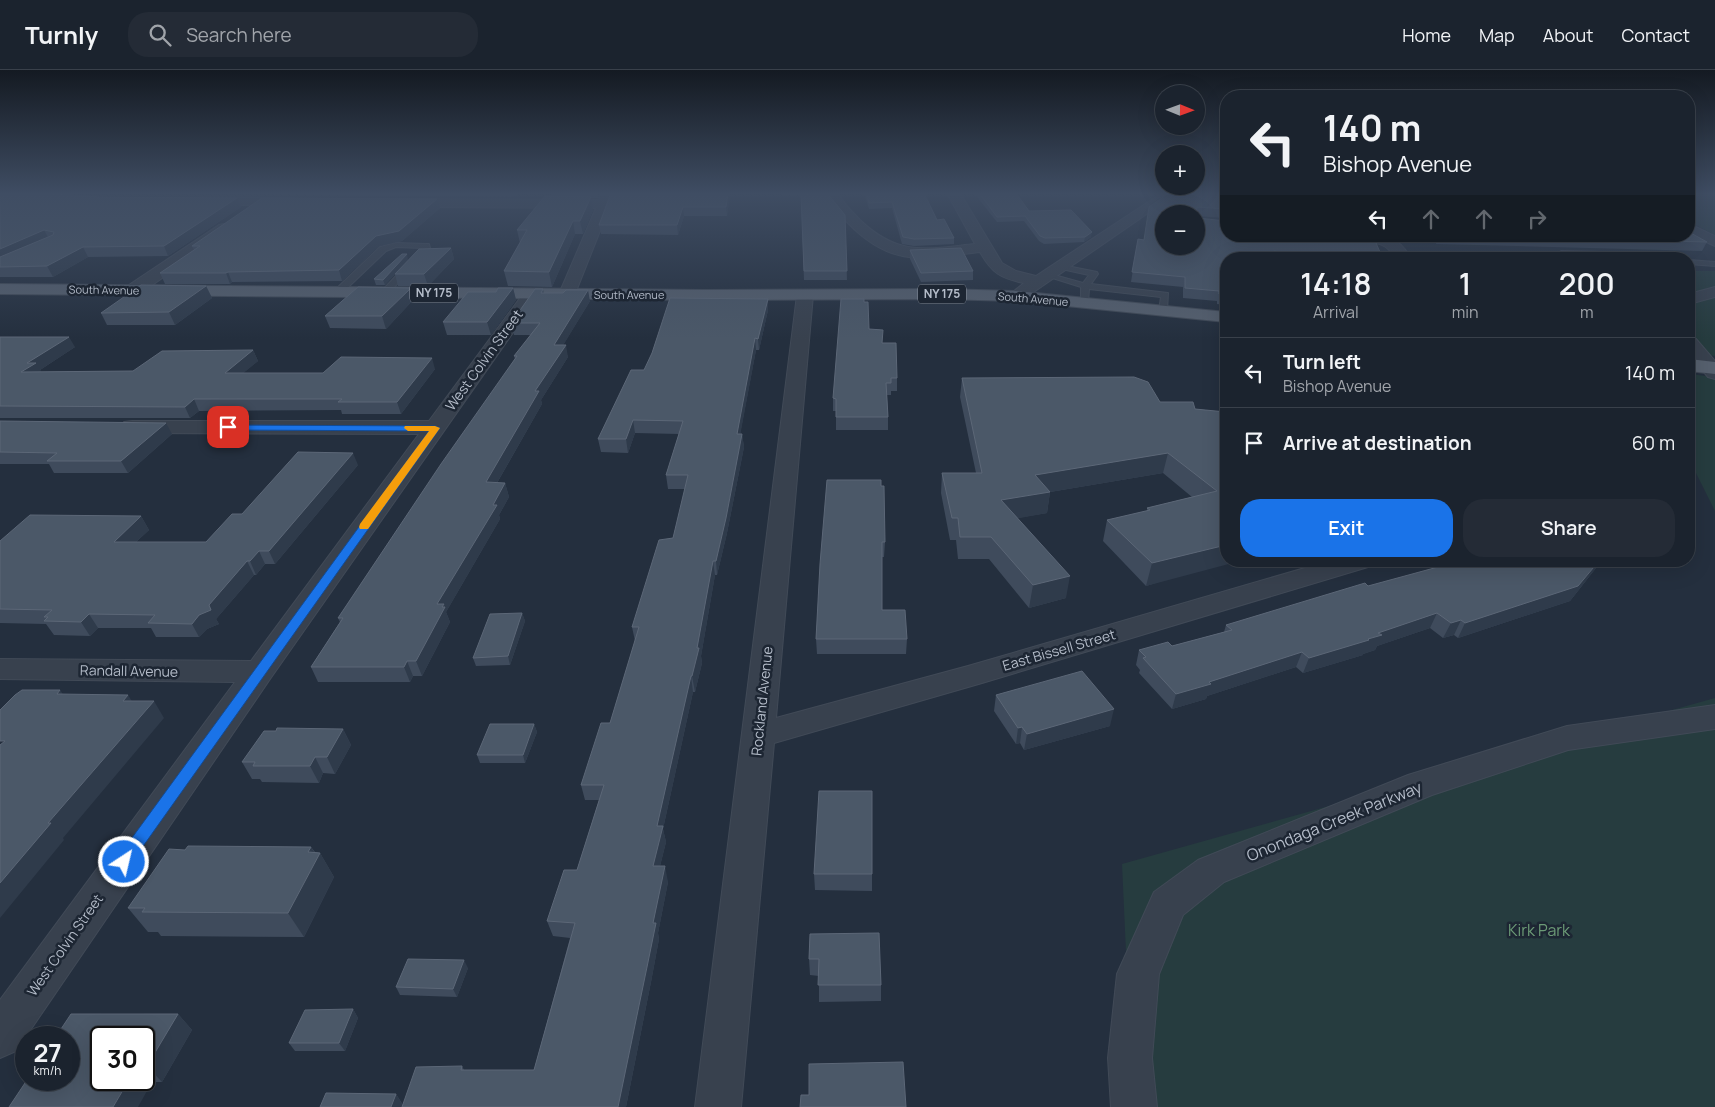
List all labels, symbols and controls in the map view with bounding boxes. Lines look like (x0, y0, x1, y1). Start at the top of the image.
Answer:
search box (128, 12, 478, 57)
text: Turnly (25, 18, 98, 51)
icon: search (146, 21, 174, 49)
text: Search here (186, 22, 292, 48)
text: Home (1402, 23, 1451, 47)
text: Map (1479, 23, 1515, 47)
text: About (1543, 23, 1593, 47)
text: Contact (1621, 23, 1690, 47)
north arrow (1155, 85, 1205, 135)
map controls (1155, 85, 1205, 255)
text: 140 m (1323, 104, 1421, 152)
icon: left (1240, 110, 1305, 175)
button: + (1155, 145, 1205, 195)
text: Bishop Avenue (1323, 149, 1472, 179)
button: − (1155, 205, 1205, 255)
icon: left (1364, 205, 1392, 233)
icon: ahead (1417, 205, 1445, 233)
icon: ahead (1470, 205, 1498, 233)
icon: right (1523, 205, 1551, 233)
text: 14:18 (1300, 263, 1371, 304)
text: 1 (1459, 263, 1471, 304)
text: 200 (1559, 263, 1615, 304)
street label: South Avenue (69, 281, 140, 298)
road number: NY 175 (410, 284, 458, 302)
road number: NY 175 (918, 284, 966, 303)
street label: South Avenue (594, 287, 665, 302)
street label: South Avenue (997, 288, 1069, 309)
text: Arrival (1313, 301, 1359, 323)
text: min (1452, 301, 1478, 323)
text: m (1580, 301, 1594, 323)
street label: West Colvin Street (441, 305, 527, 414)
text: Turn left (1283, 349, 1361, 375)
icon: left (1240, 359, 1268, 387)
text: 140 m (1625, 360, 1675, 386)
text: Bishop Avenue (1283, 375, 1391, 397)
pin (207, 406, 249, 448)
icon: arrive (214, 413, 242, 441)
icon: arrive (1240, 429, 1268, 457)
text: Arrive at destination (1283, 430, 1472, 456)
text: 60 m (1632, 430, 1675, 456)
button: Exit (1240, 499, 1453, 557)
button: Share (1463, 499, 1675, 557)
street label: East Bissell Street (1000, 624, 1118, 675)
street label: Rockland Avenue (746, 645, 777, 757)
street label: Randall Avenue (80, 660, 178, 681)
street label: Onondaga Creek Parkway (1243, 776, 1425, 866)
position arrow (97, 835, 149, 887)
street label: West Colvin Street (22, 890, 107, 999)
park label: Kirk Park (1508, 919, 1571, 941)
speed limit sign: 30 (90, 1026, 155, 1091)
text: 27 (33, 1035, 62, 1070)
text: km/h (34, 1062, 61, 1079)

